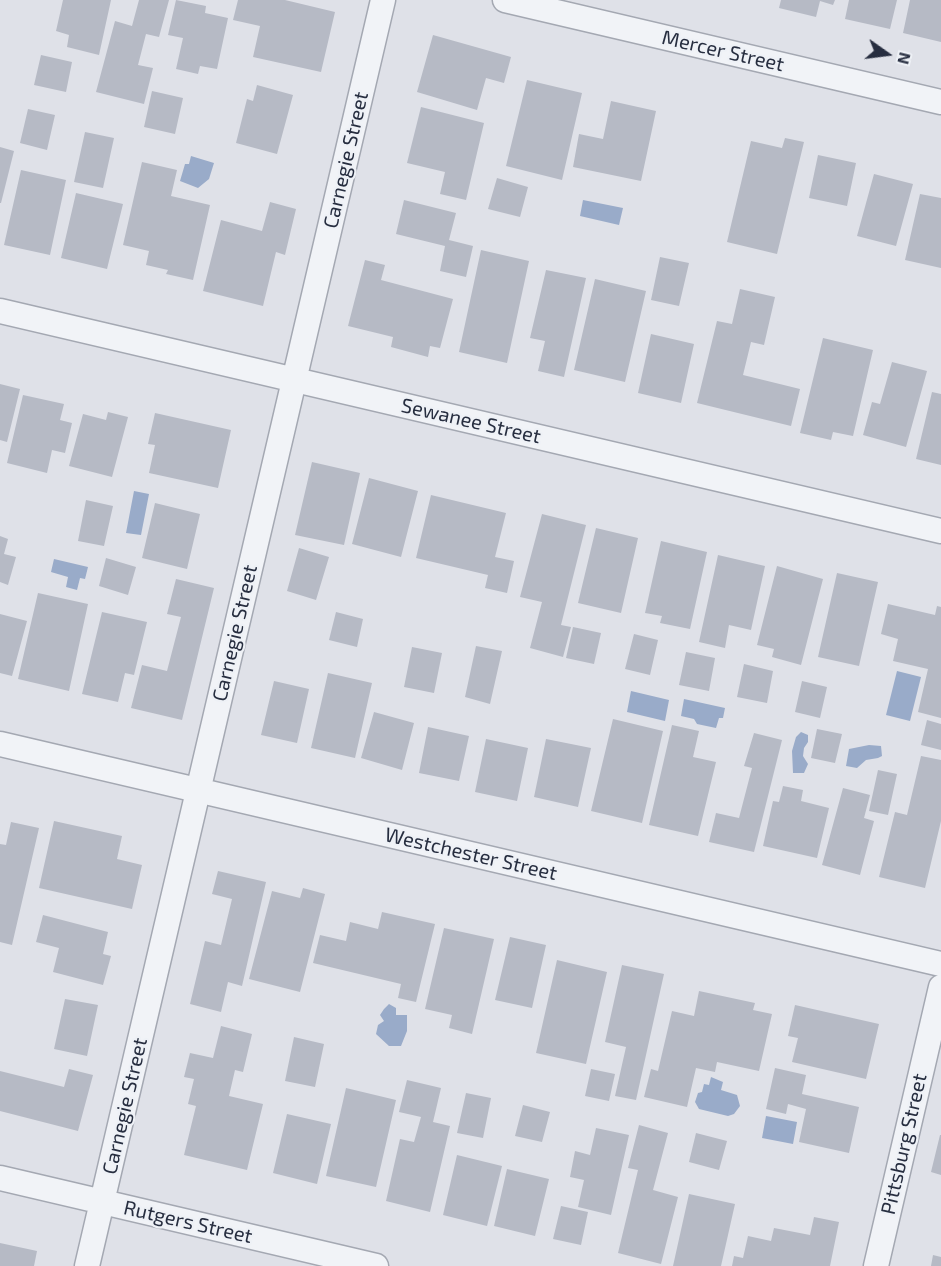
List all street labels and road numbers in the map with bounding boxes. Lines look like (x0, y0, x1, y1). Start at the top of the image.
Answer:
street label: Mercer Street (660, 25, 786, 77)
street label: Carnegie Street (319, 89, 373, 231)
street label: Sewanee Street (399, 393, 543, 449)
street label: Carnegie Street (208, 562, 262, 704)
street label: Westchester Street (383, 823, 559, 885)
street label: Carnegie Street (98, 1035, 152, 1177)
street label: Pittsburg Street (876, 1071, 932, 1217)
street label: Rutgers Street (121, 1196, 255, 1248)

